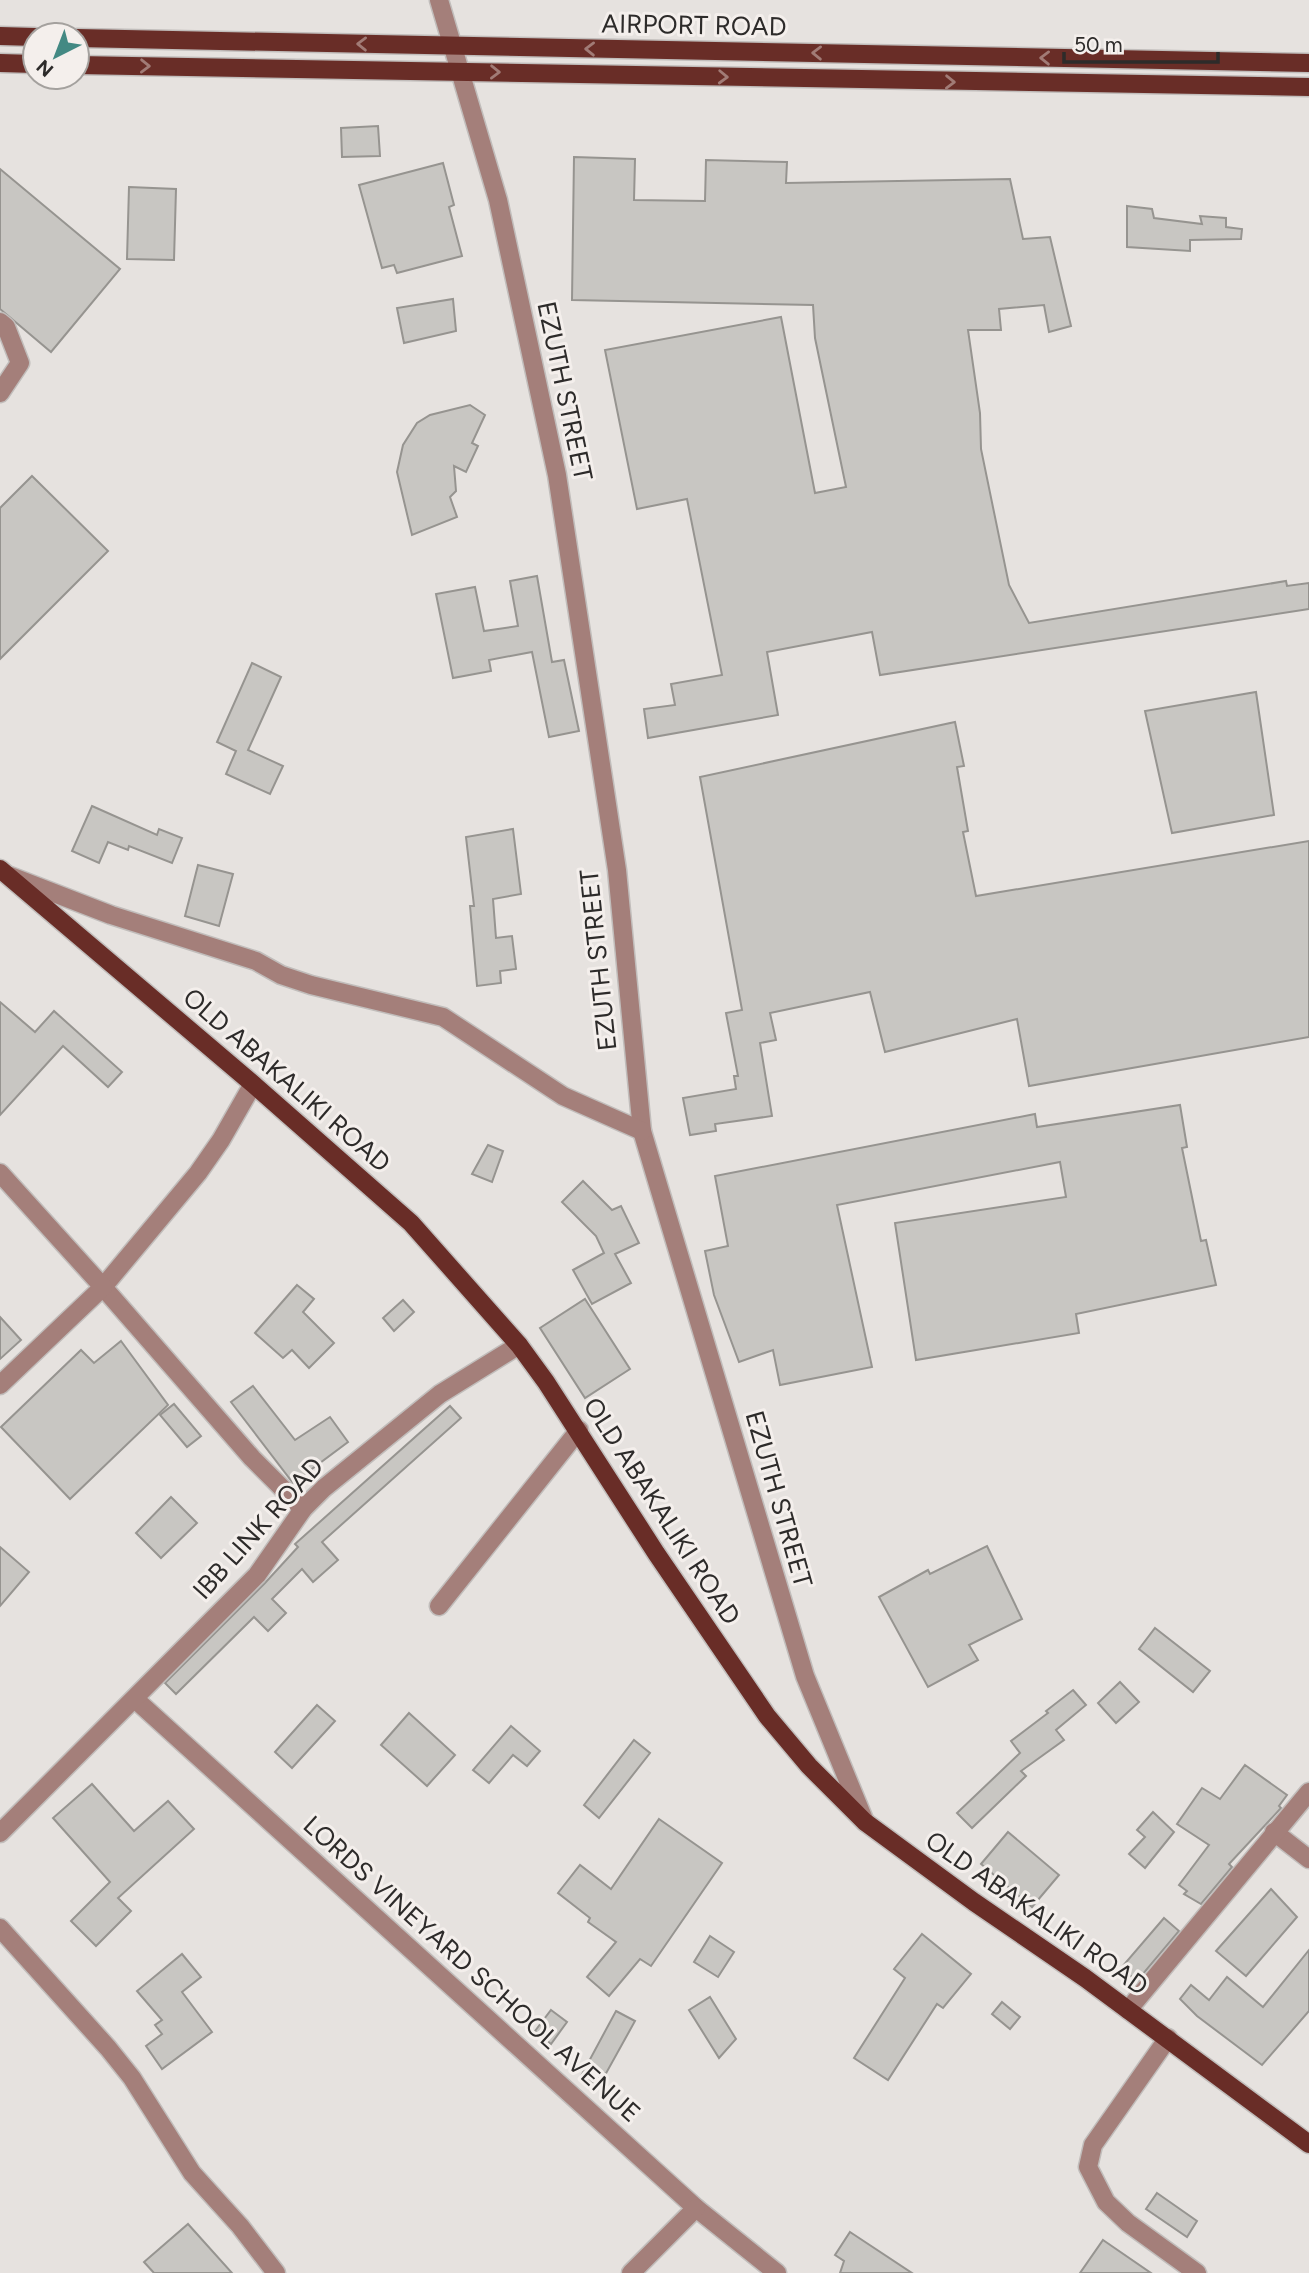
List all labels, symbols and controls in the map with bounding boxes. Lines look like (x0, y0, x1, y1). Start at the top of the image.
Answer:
street label: AIRPORT ROAD (601, 7, 787, 43)
north arrow (21, 21, 91, 91)
scale bar (1064, 21, 1218, 65)
text: 50 m (1074, 32, 1123, 57)
one-way arrow (357, 36, 367, 52)
one-way arrow (584, 41, 595, 57)
one-way arrow (812, 46, 823, 61)
one-way arrow (1039, 50, 1050, 66)
text: N (32, 55, 58, 82)
one-way arrow (140, 58, 151, 74)
one-way arrow (490, 64, 501, 80)
one-way arrow (717, 69, 728, 84)
one-way arrow (945, 74, 956, 90)
street label: EZUTH STREET (530, 299, 600, 484)
street label: EZUTH STREET (572, 867, 623, 1052)
street label: OLD ABAKALIKI ROAD (177, 981, 397, 1179)
street label: OLD ABAKALIKI ROAD (577, 1391, 747, 1631)
street label: EZUTH STREET (739, 1407, 820, 1592)
street label: IBB LINK ROAD (186, 1450, 330, 1606)
street label: LORDS VINEYARD SCHOOL AVENUE (297, 1809, 647, 2129)
street label: OLD ABAKALIKI ROAD (920, 1824, 1154, 2002)

